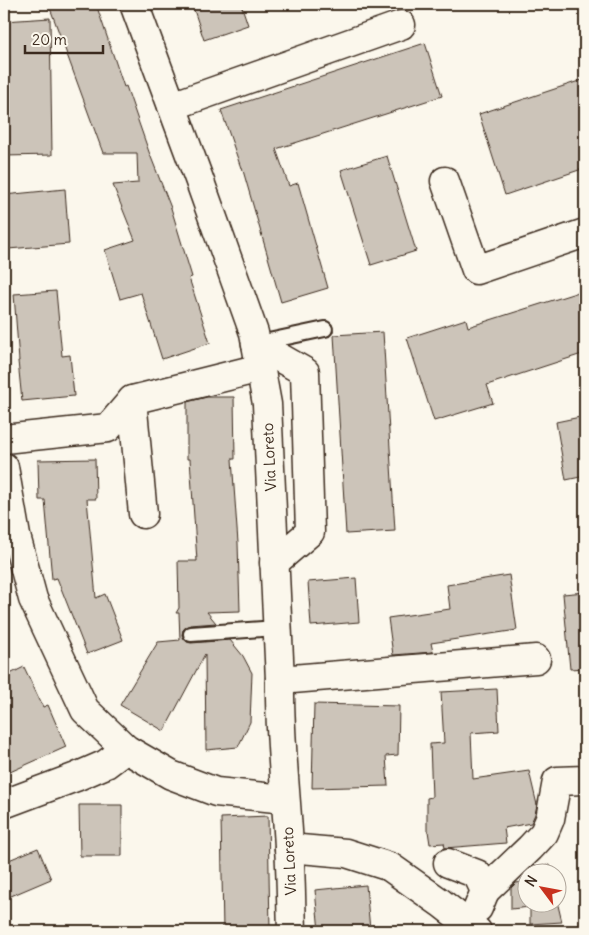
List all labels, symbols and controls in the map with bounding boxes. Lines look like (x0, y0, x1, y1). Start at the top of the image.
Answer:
scale bar (25, 22, 102, 54)
text: 20 m (32, 30, 67, 49)
street label: Via Loreto (258, 422, 280, 492)
street label: Via Loreto (278, 826, 300, 896)
north arrow (516, 862, 566, 912)
text: N (521, 872, 541, 890)

